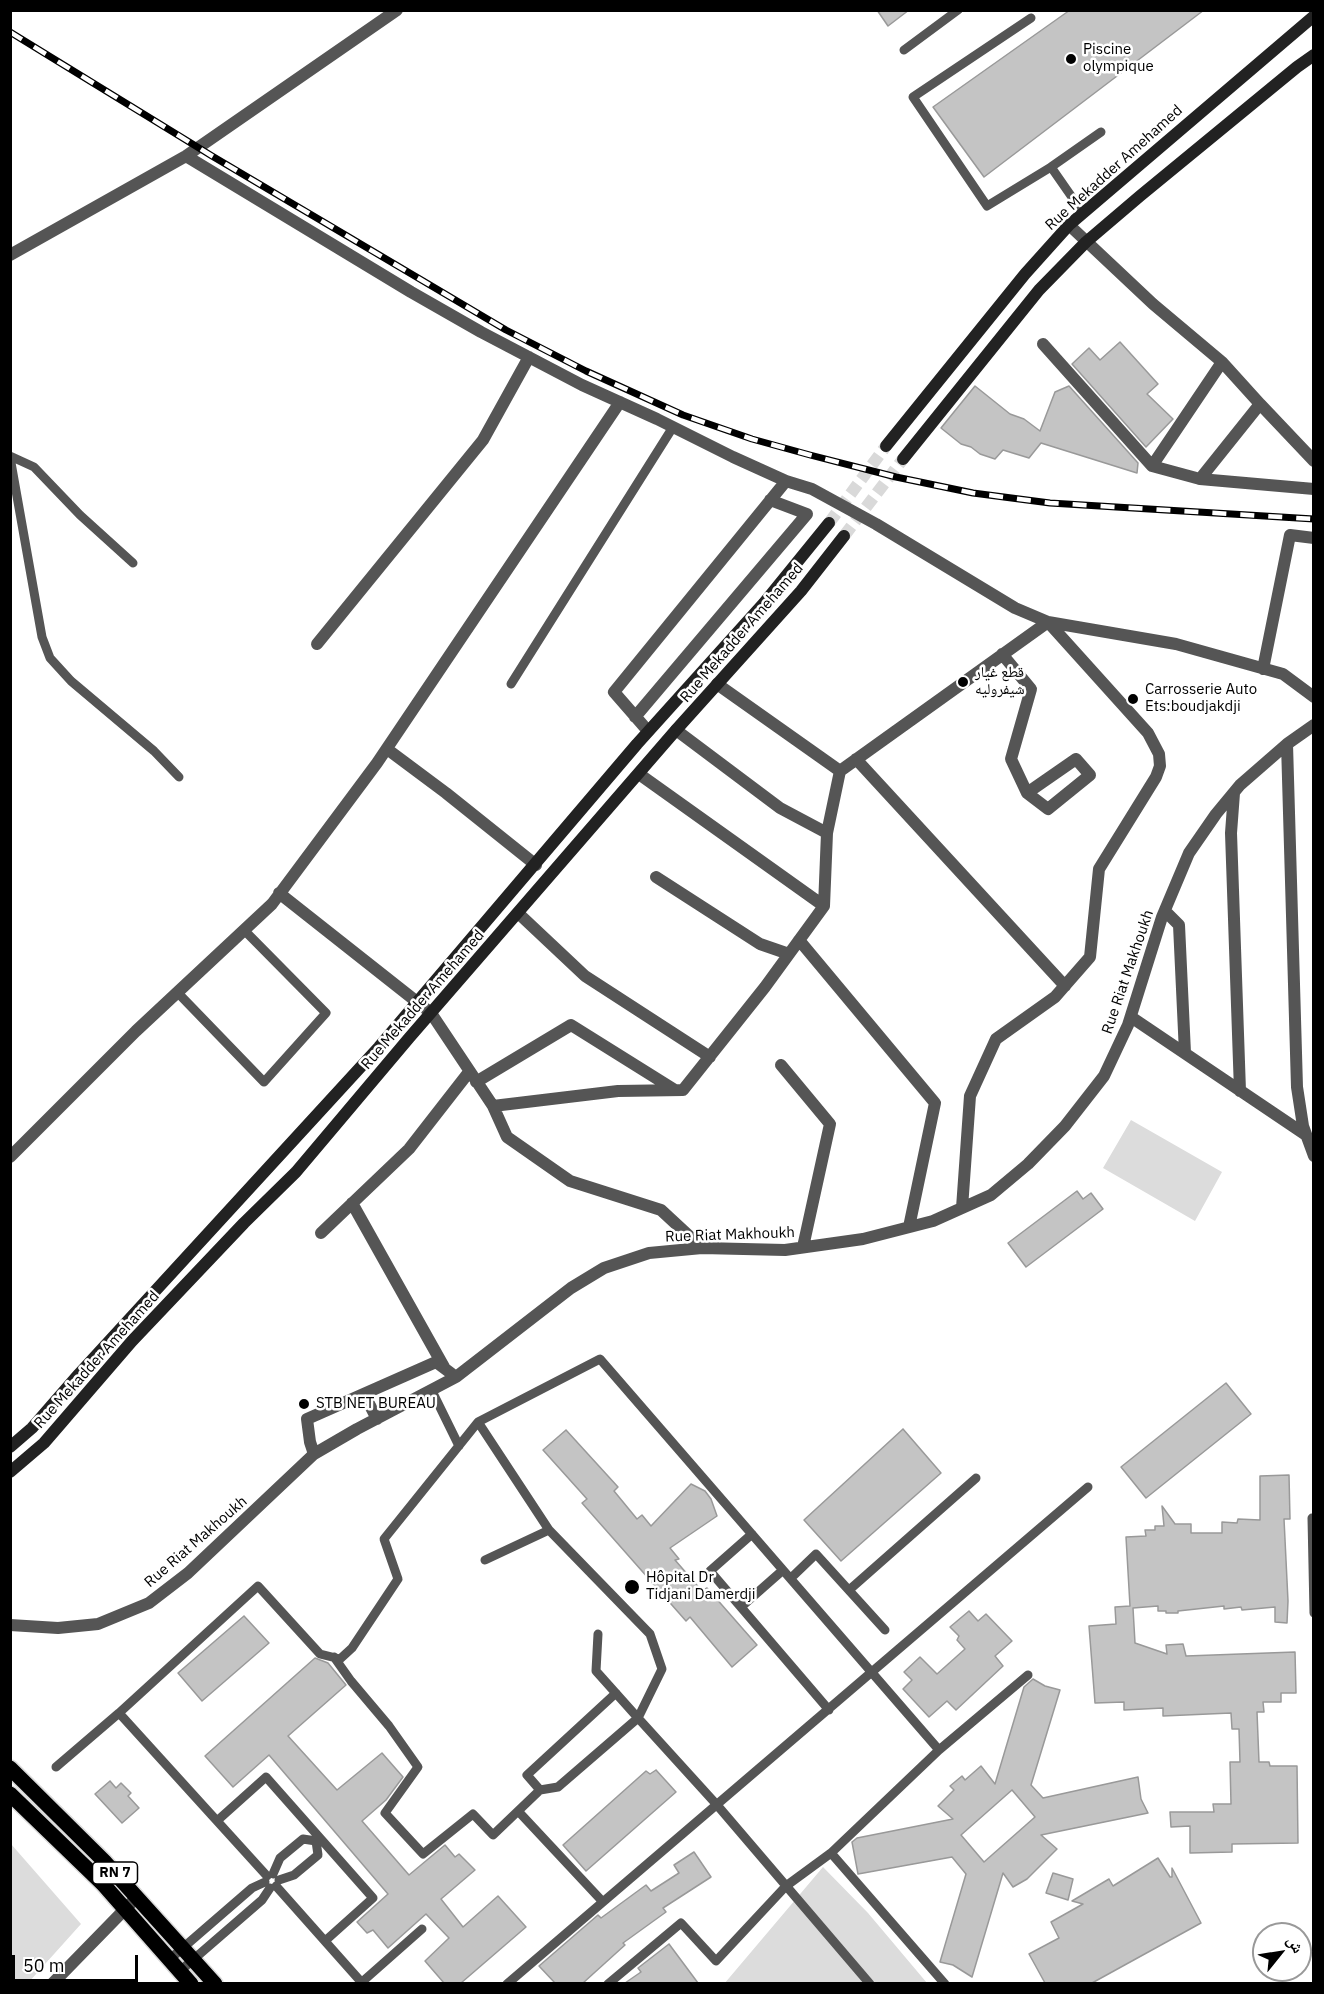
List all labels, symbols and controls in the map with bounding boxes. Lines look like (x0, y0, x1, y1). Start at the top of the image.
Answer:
place label: Piscine olympique (1083, 41, 1154, 76)
marker: Piscine olympique (1064, 52, 1078, 66)
street label: Rue Mekadder Amehamed (1042, 102, 1186, 234)
street label: Rue Mekadder Amehamed (677, 560, 807, 706)
place label: قطع غيار شيفروليه (975, 664, 1025, 699)
marker: قطع غيار شيفروليه (956, 675, 970, 689)
place label: Carrosserie Auto Ets:boudjakdji (1145, 681, 1257, 716)
marker: Carrosserie Auto Ets:boudjakdji (1126, 692, 1140, 706)
street label: Rue Riat Makhoukh (1098, 908, 1158, 1036)
street label: Rue Mekadder Amehamed (358, 927, 488, 1073)
street label: Rue Riat Makhoukh (665, 1224, 795, 1246)
street label: Rue Mekadder Amehamed (31, 1288, 163, 1432)
place label: STB NET BUREAU (316, 1395, 436, 1413)
marker: STB NET BUREAU (297, 1397, 311, 1411)
street label: Rue Riat Makhoukh (141, 1493, 251, 1591)
place label: Hôpital Dr Tidjani Damerdji (646, 1569, 756, 1604)
marker: Hôpital Dr Tidjani Damerdji (623, 1578, 641, 1596)
road number: RN 7 (92, 1862, 138, 1884)
north arrow (1252, 1922, 1312, 1982)
text: ش (1283, 1932, 1309, 1956)
scale bar (15, 1943, 141, 1981)
text: 50 m (23, 1954, 65, 1977)

